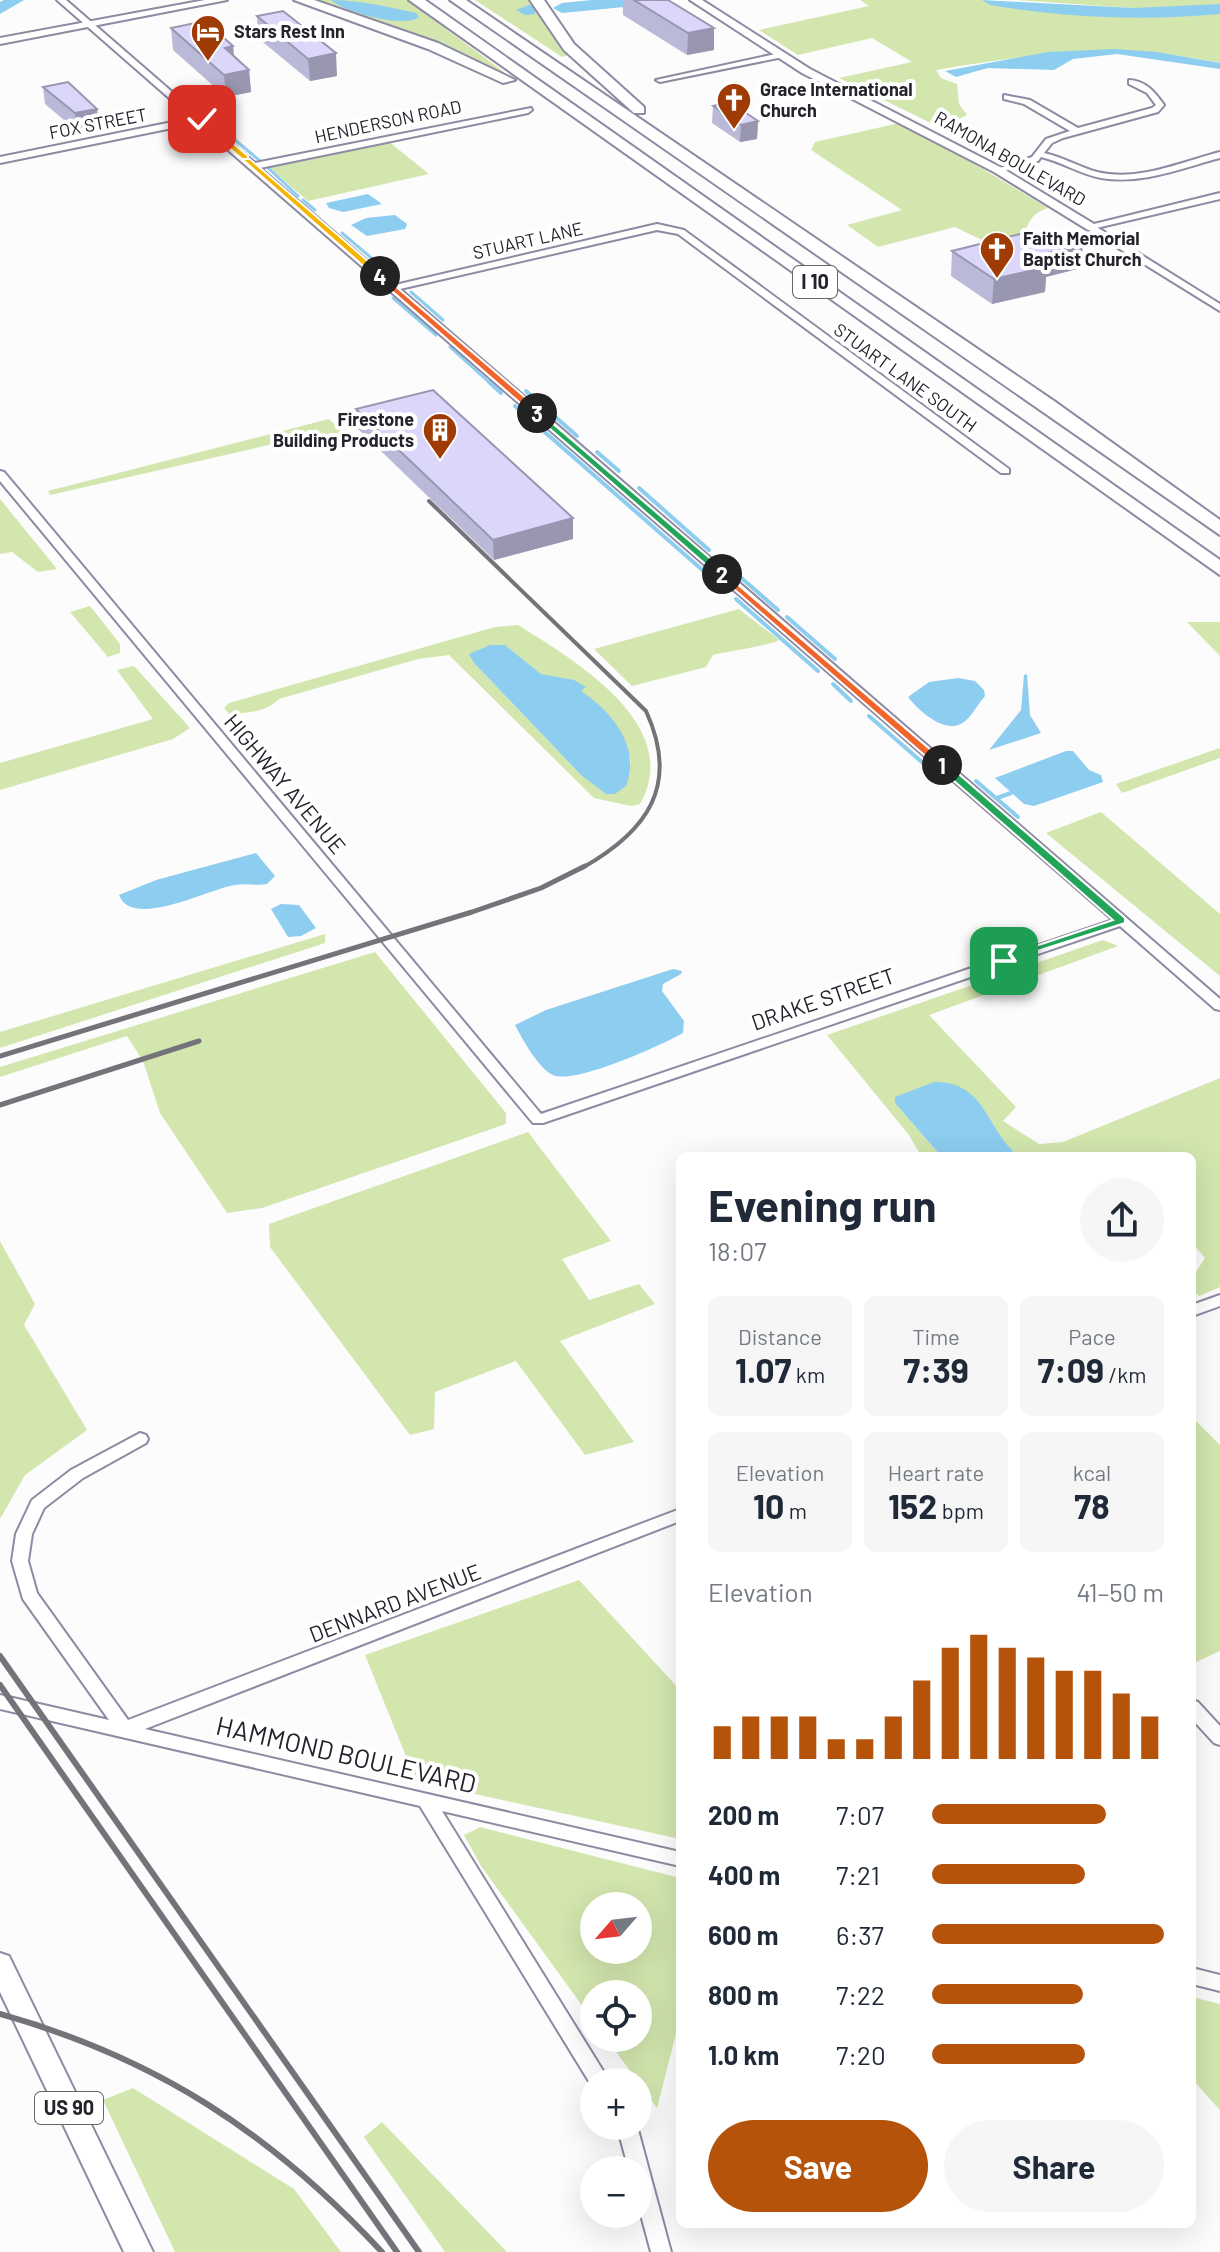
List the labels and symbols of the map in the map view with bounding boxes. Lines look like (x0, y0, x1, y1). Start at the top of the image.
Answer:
hotel icon: Stars Rest Inn (189, 13, 227, 63)
place label: Stars Rest Inn (234, 20, 345, 42)
place label: Grace International Church (760, 78, 913, 121)
church icon: Grace International Church (715, 81, 753, 131)
pin (168, 85, 236, 153)
street label: HENDERSON ROAD (312, 95, 463, 147)
street label: FOX STREET (47, 103, 148, 143)
street label: RAMONA BOULEVARD (931, 106, 1090, 210)
street label: STUART LANE (471, 217, 585, 263)
place label: Faith Memorial Baptist Church (1023, 227, 1142, 270)
church icon: Faith Memorial Baptist Church (978, 230, 1016, 280)
pin: 4 (360, 256, 400, 296)
road number: I 10 (793, 266, 837, 298)
street label: STUART LANE SOUTH (830, 318, 981, 436)
pin: 3 (517, 393, 557, 433)
place label: Firestone Building Products (273, 408, 414, 451)
building icon: Firestone Building Products (421, 411, 459, 461)
pin: 2 (702, 554, 742, 594)
street label: HIGHWAY AVENUE (220, 708, 352, 859)
pin: 1 (922, 745, 962, 785)
pin (970, 927, 1038, 995)
street label: DRAKE STREET (748, 961, 898, 1035)
street label: DENNARD AVENUE (305, 1557, 484, 1647)
street label: HAMMOND BOULEVARD (213, 1709, 479, 1799)
north arrow (580, 1892, 652, 1964)
road number: US 90 (35, 2092, 103, 2124)

